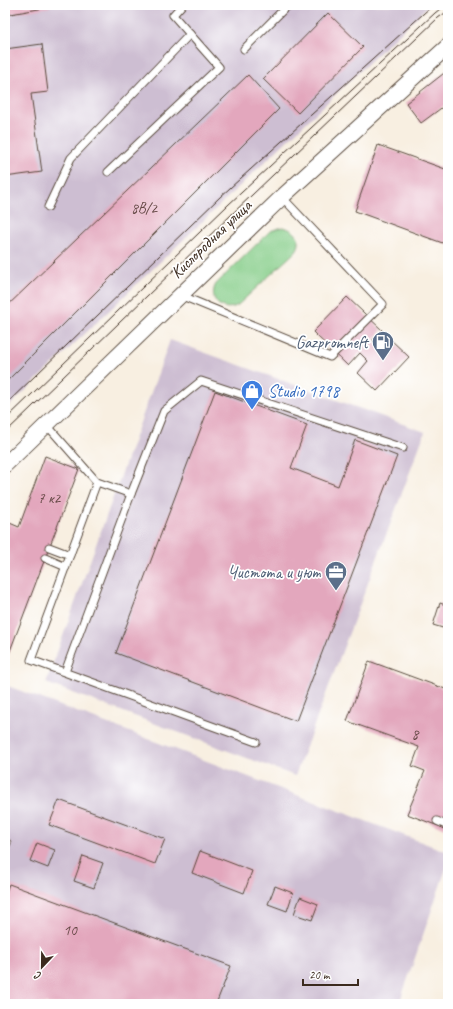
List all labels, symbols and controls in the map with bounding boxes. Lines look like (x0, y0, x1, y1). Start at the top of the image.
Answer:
street label: Кислородная улица (166, 194, 257, 283)
house number: 8В/2 (131, 199, 158, 218)
fuel station icon: Gazpromneft (370, 329, 396, 362)
place label: Gazpromneft (296, 332, 370, 353)
shop icon: Studio 1798 (239, 378, 265, 411)
place label: Studio 1798 (268, 381, 341, 402)
house number: 7 к2 (38, 489, 62, 508)
office icon: Чистота и уют (323, 559, 349, 592)
place label: Чистота и уют (227, 562, 321, 583)
house number: 8 (412, 725, 420, 744)
house number: 10 (63, 921, 78, 940)
north arrow (22, 947, 62, 987)
scale bar (303, 961, 358, 987)
text: 20 m (309, 967, 331, 983)
text: С (32, 968, 43, 984)

